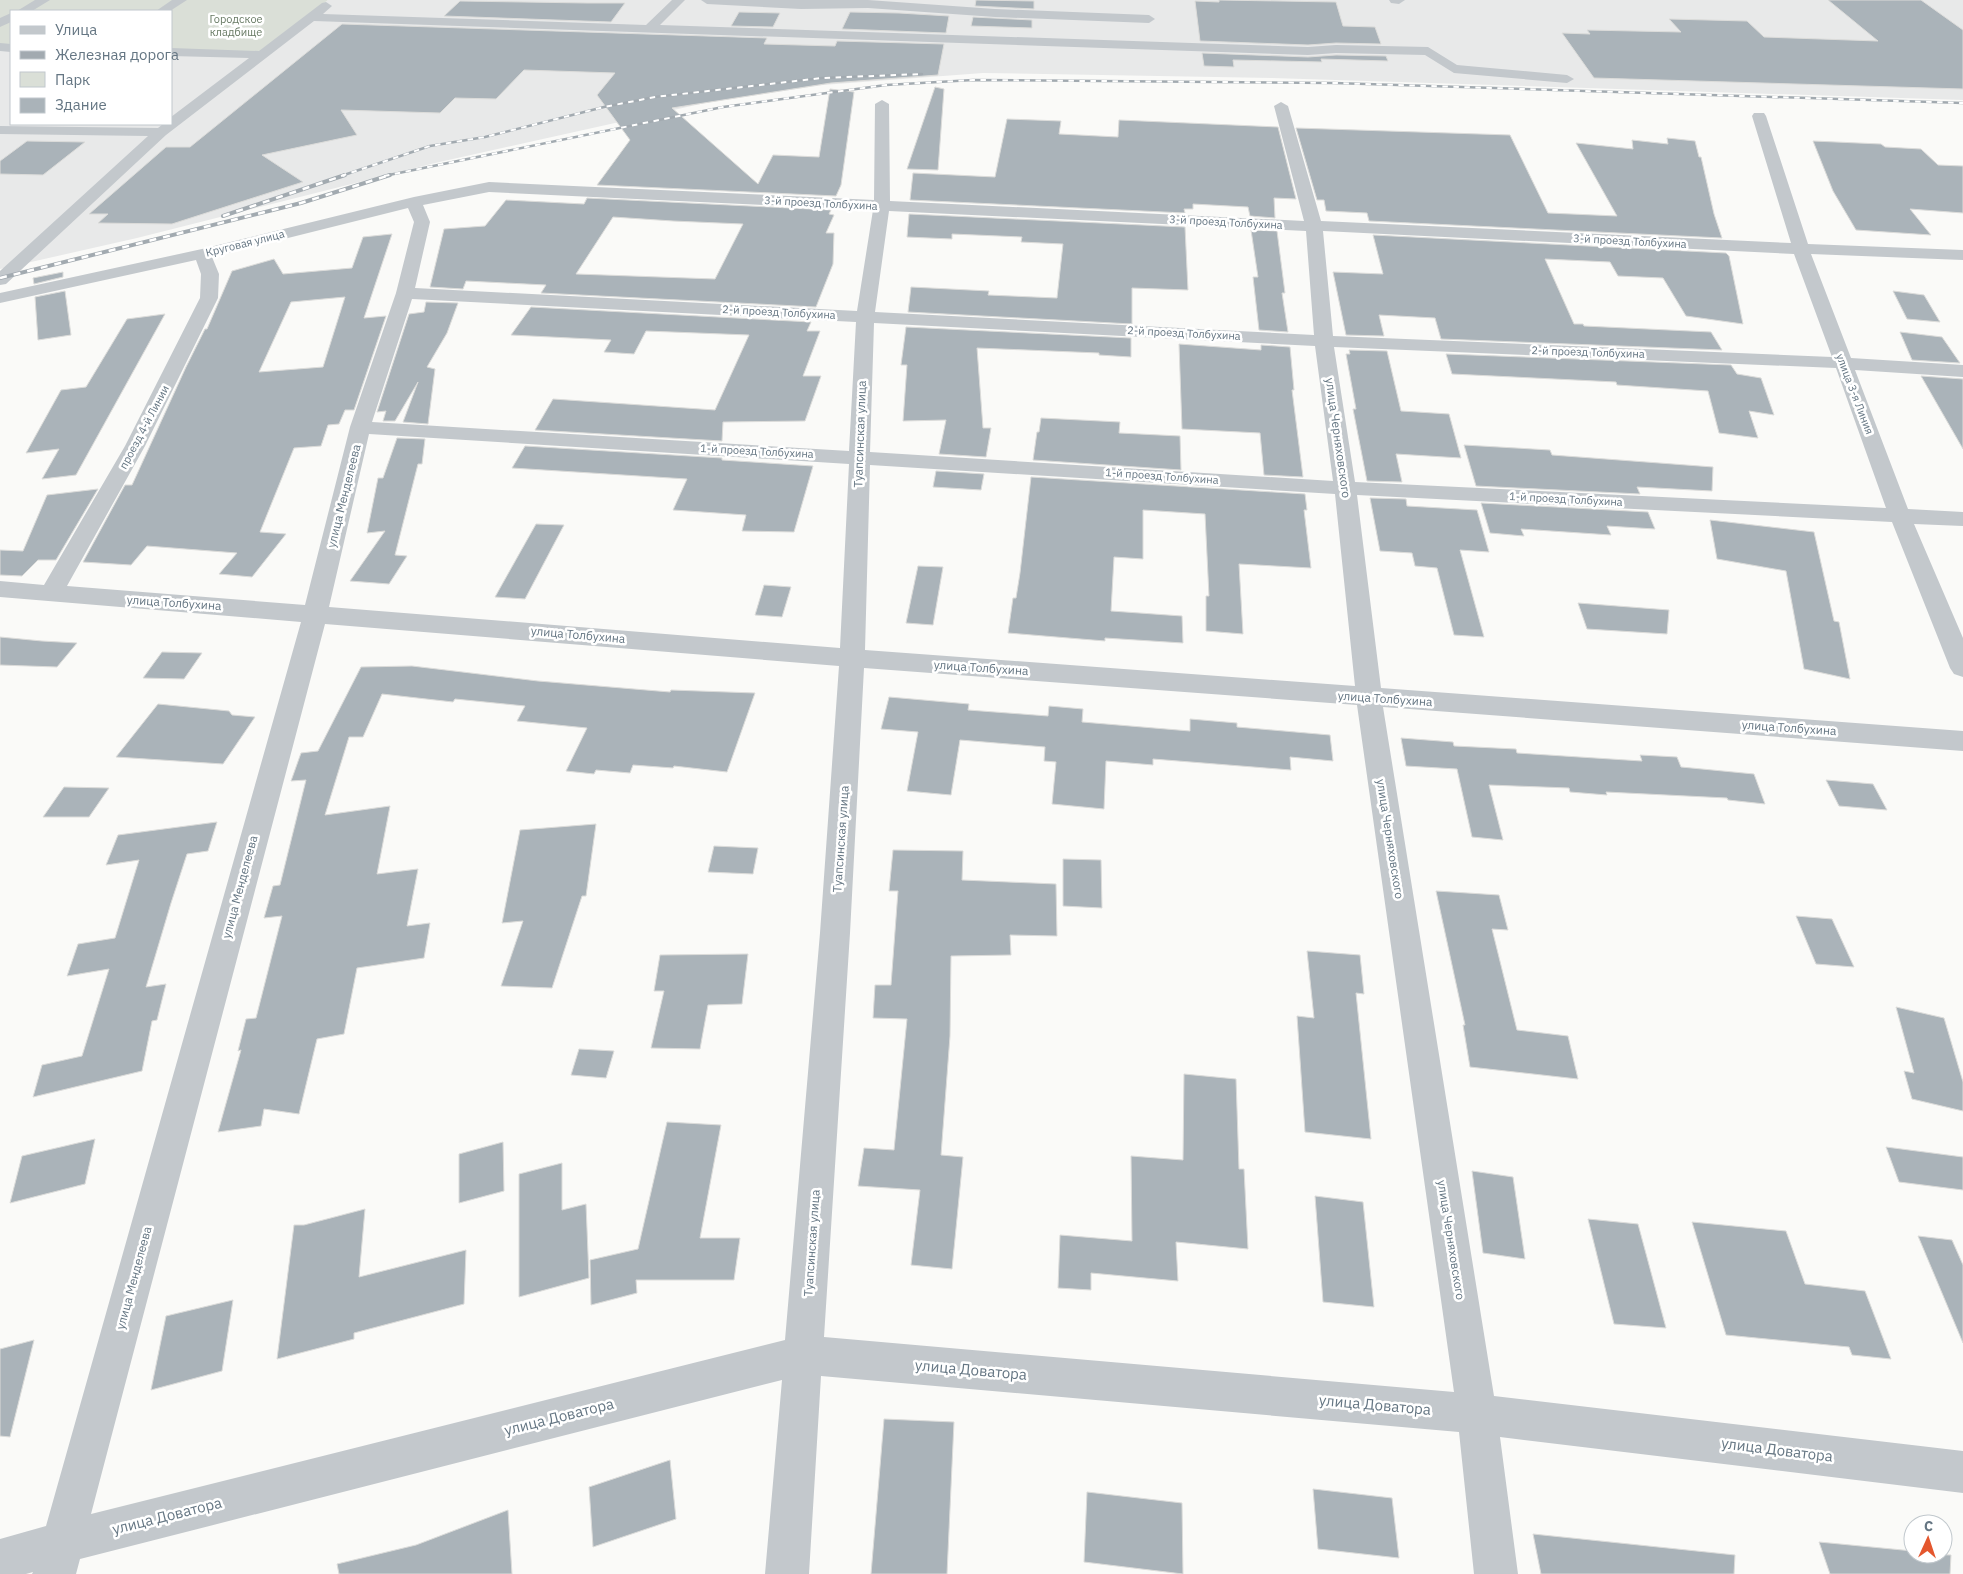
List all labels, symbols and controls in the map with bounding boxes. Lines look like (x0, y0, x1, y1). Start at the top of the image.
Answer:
legend (10, 10, 172, 125)
park label: Городское кладбище (209, 12, 263, 39)
text: Улица (55, 20, 97, 39)
text: Железная дорога (55, 45, 179, 64)
text: Парк (55, 70, 90, 89)
text: Здание (55, 95, 107, 114)
street label: 3-й проезд Толбухина (764, 193, 878, 213)
street label: 3-й проезд Толбухина (1169, 212, 1283, 232)
street label: Круговая улица (204, 226, 286, 260)
street label: 3-й проезд Толбухина (1573, 231, 1687, 251)
street label: 2-й проезд Толбухина (722, 302, 836, 322)
street label: 2-й проезд Толбухина (1127, 323, 1241, 343)
street label: 2-й проезд Толбухина (1531, 343, 1645, 361)
street label: улица 3-я Линия (1833, 352, 1877, 436)
street label: улица Черняховского (1323, 377, 1354, 499)
street label: Туапсинская улица (850, 380, 869, 488)
street label: проезд 4-й Линии (116, 383, 172, 471)
street label: 1-й проезд Толбухина (700, 441, 814, 461)
street label: улица Менделеева (323, 442, 364, 549)
street label: 1-й проезд Толбухина (1105, 465, 1219, 487)
street label: 1-й проезд Толбухина (1509, 489, 1623, 509)
street label: улица Толбухина (126, 592, 222, 613)
street label: улица Толбухина (530, 623, 627, 646)
street label: улица Толбухина (933, 657, 1029, 678)
street label: улица Толбухина (1337, 688, 1433, 709)
street label: улица Толбухина (1741, 717, 1837, 738)
street label: улица Черняховского (1374, 778, 1407, 900)
street label: Туапсинская улица (829, 784, 852, 893)
street label: улица Менделеева (219, 833, 261, 940)
street label: улица Черняховского (1435, 1179, 1468, 1301)
street label: Туапсинская улица (800, 1188, 823, 1297)
street label: улица Менделеева (113, 1224, 155, 1331)
street label: улица Доватора (914, 1355, 1028, 1384)
street label: улица Доватора (1318, 1390, 1432, 1419)
street label: улица Доватора (502, 1394, 616, 1439)
street label: улица Доватора (1720, 1433, 1834, 1466)
street label: улица Доватора (110, 1493, 224, 1538)
north arrow (1903, 1514, 1953, 1564)
text: С (1924, 1517, 1934, 1535)

